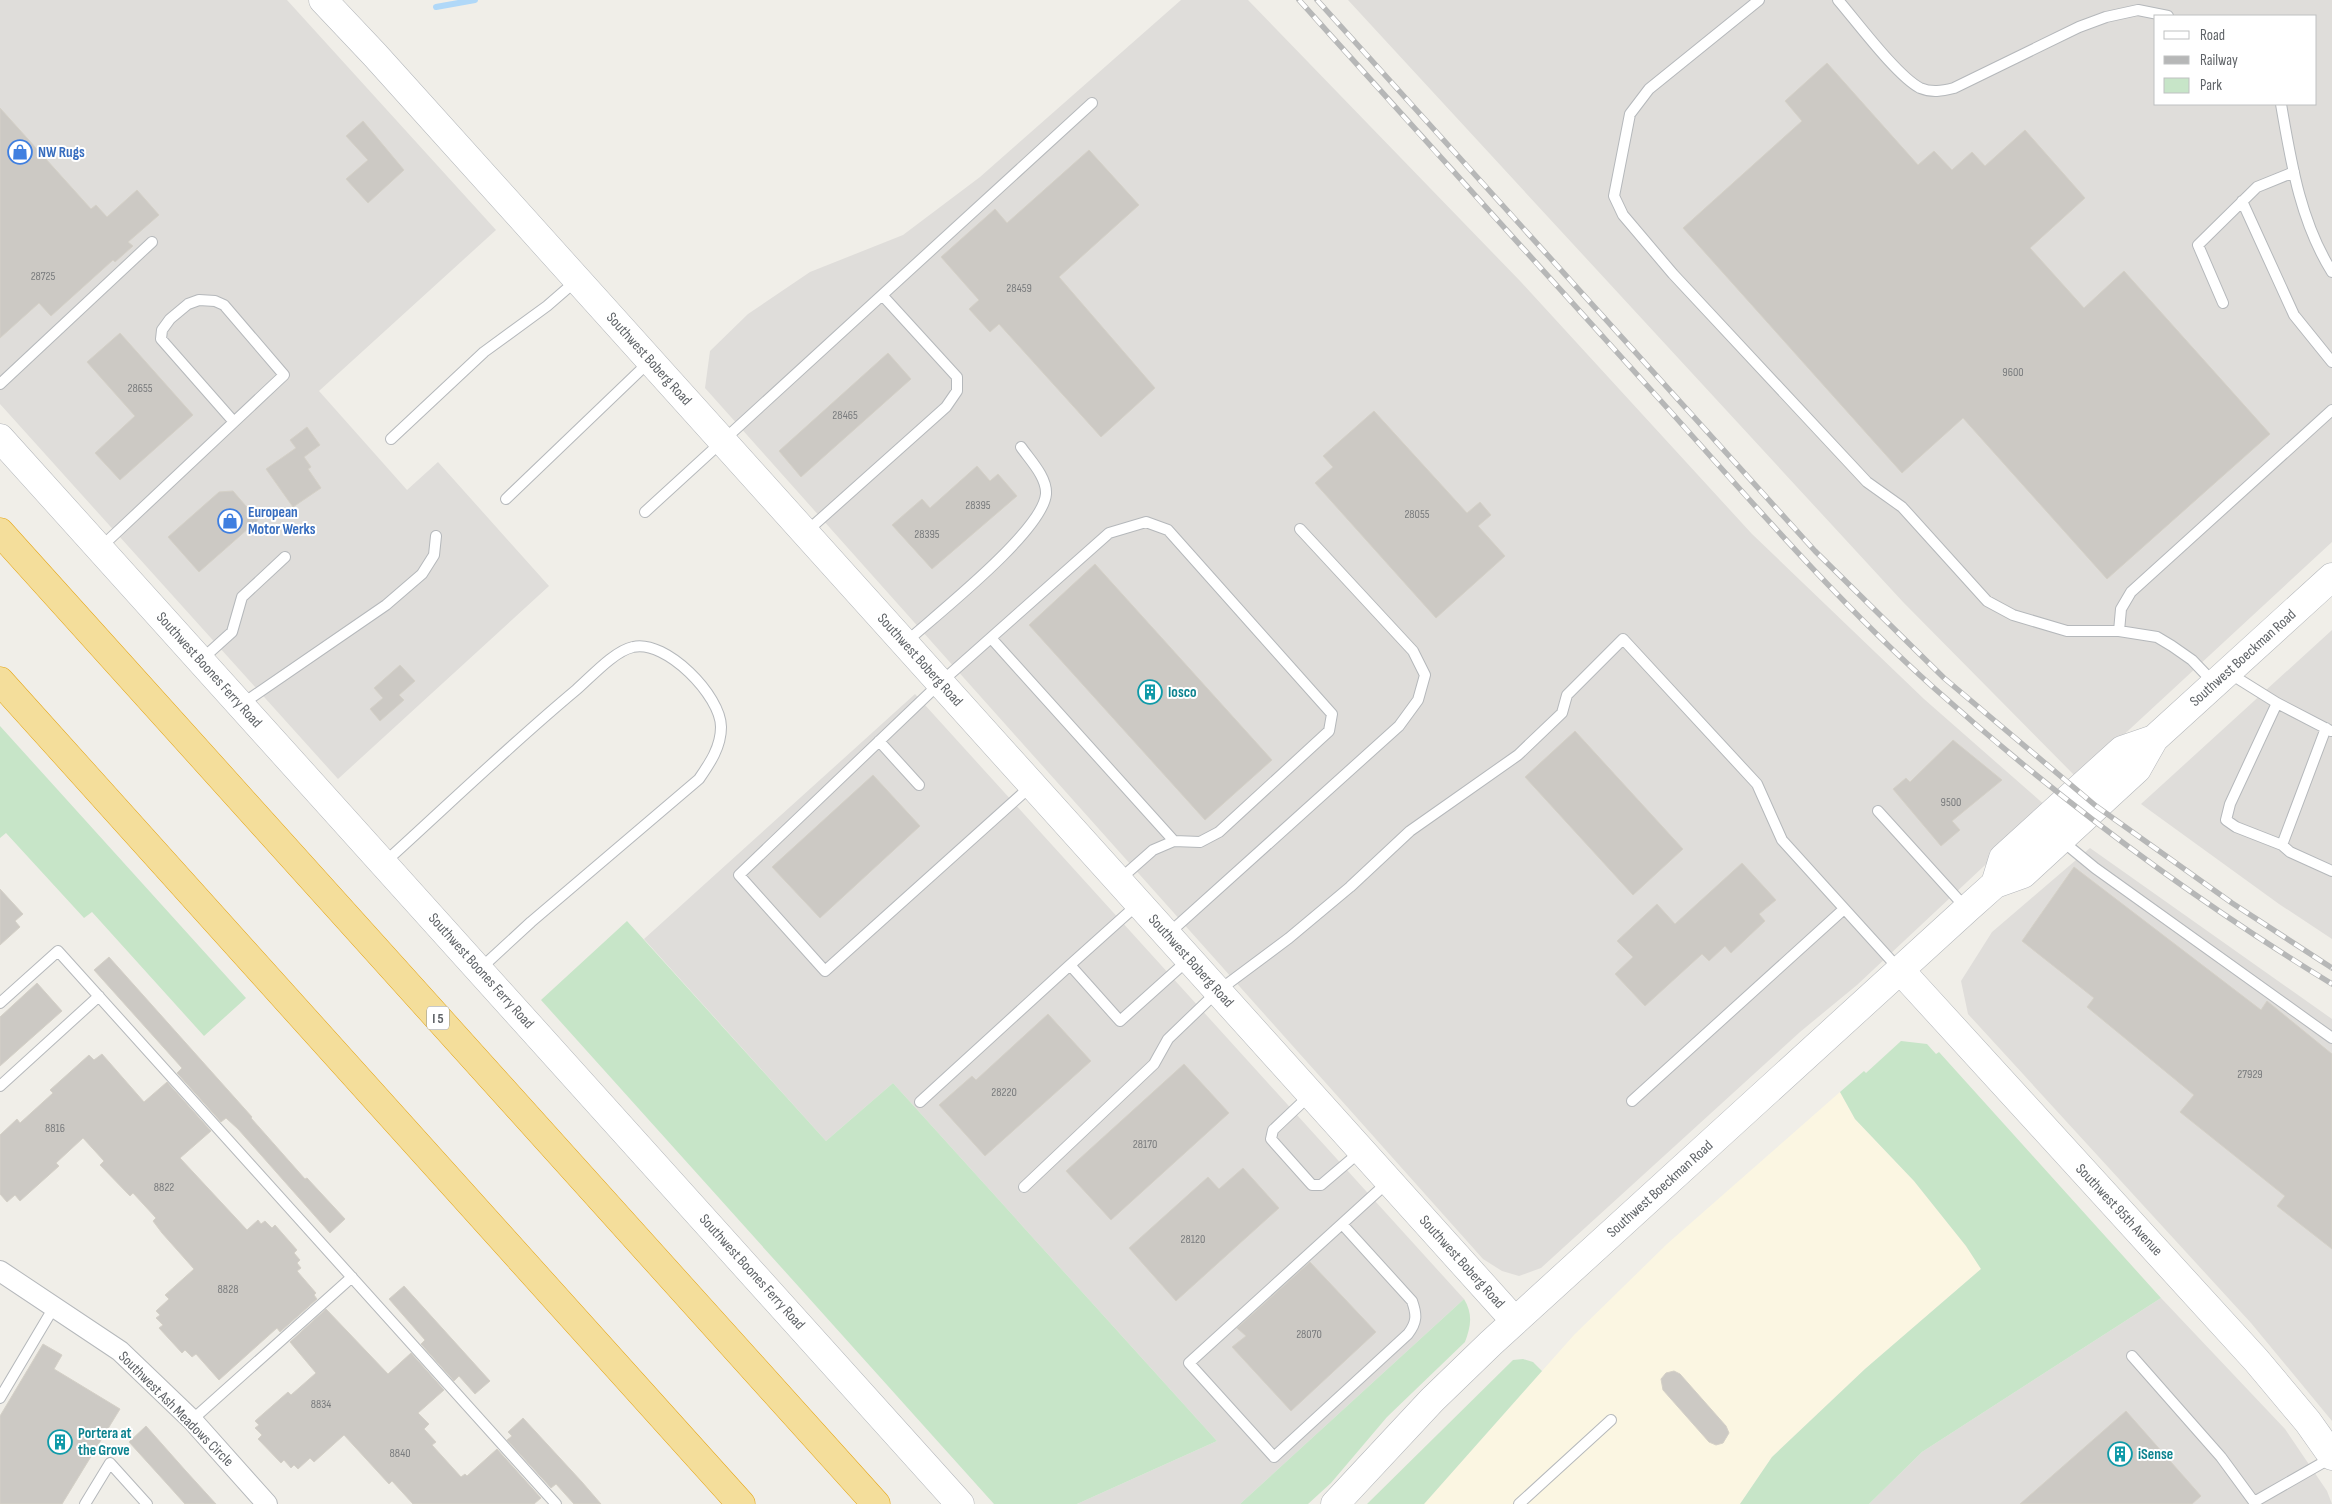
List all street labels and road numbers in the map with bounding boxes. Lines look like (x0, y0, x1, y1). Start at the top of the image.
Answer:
street label: Southwest Boberg Road (602, 308, 696, 410)
street label: Southwest Boeckman Road (2186, 605, 2300, 711)
street label: Southwest Boones Ferry Road (152, 608, 266, 732)
street label: Southwest Boberg Road (873, 609, 967, 711)
street label: Southwest Boones Ferry Road (424, 909, 538, 1033)
street label: Southwest Boberg Road (1144, 910, 1238, 1012)
road number: I 5 (427, 1006, 449, 1030)
street label: Southwest Boeckman Road (1603, 1136, 1717, 1242)
street label: Southwest 95th Avenue (2071, 1160, 2167, 1260)
street label: Southwest Boones Ferry Road (695, 1210, 809, 1334)
street label: Southwest Boberg Road (1415, 1211, 1509, 1313)
street label: Southwest Ash Meadows Circle (114, 1347, 238, 1471)

